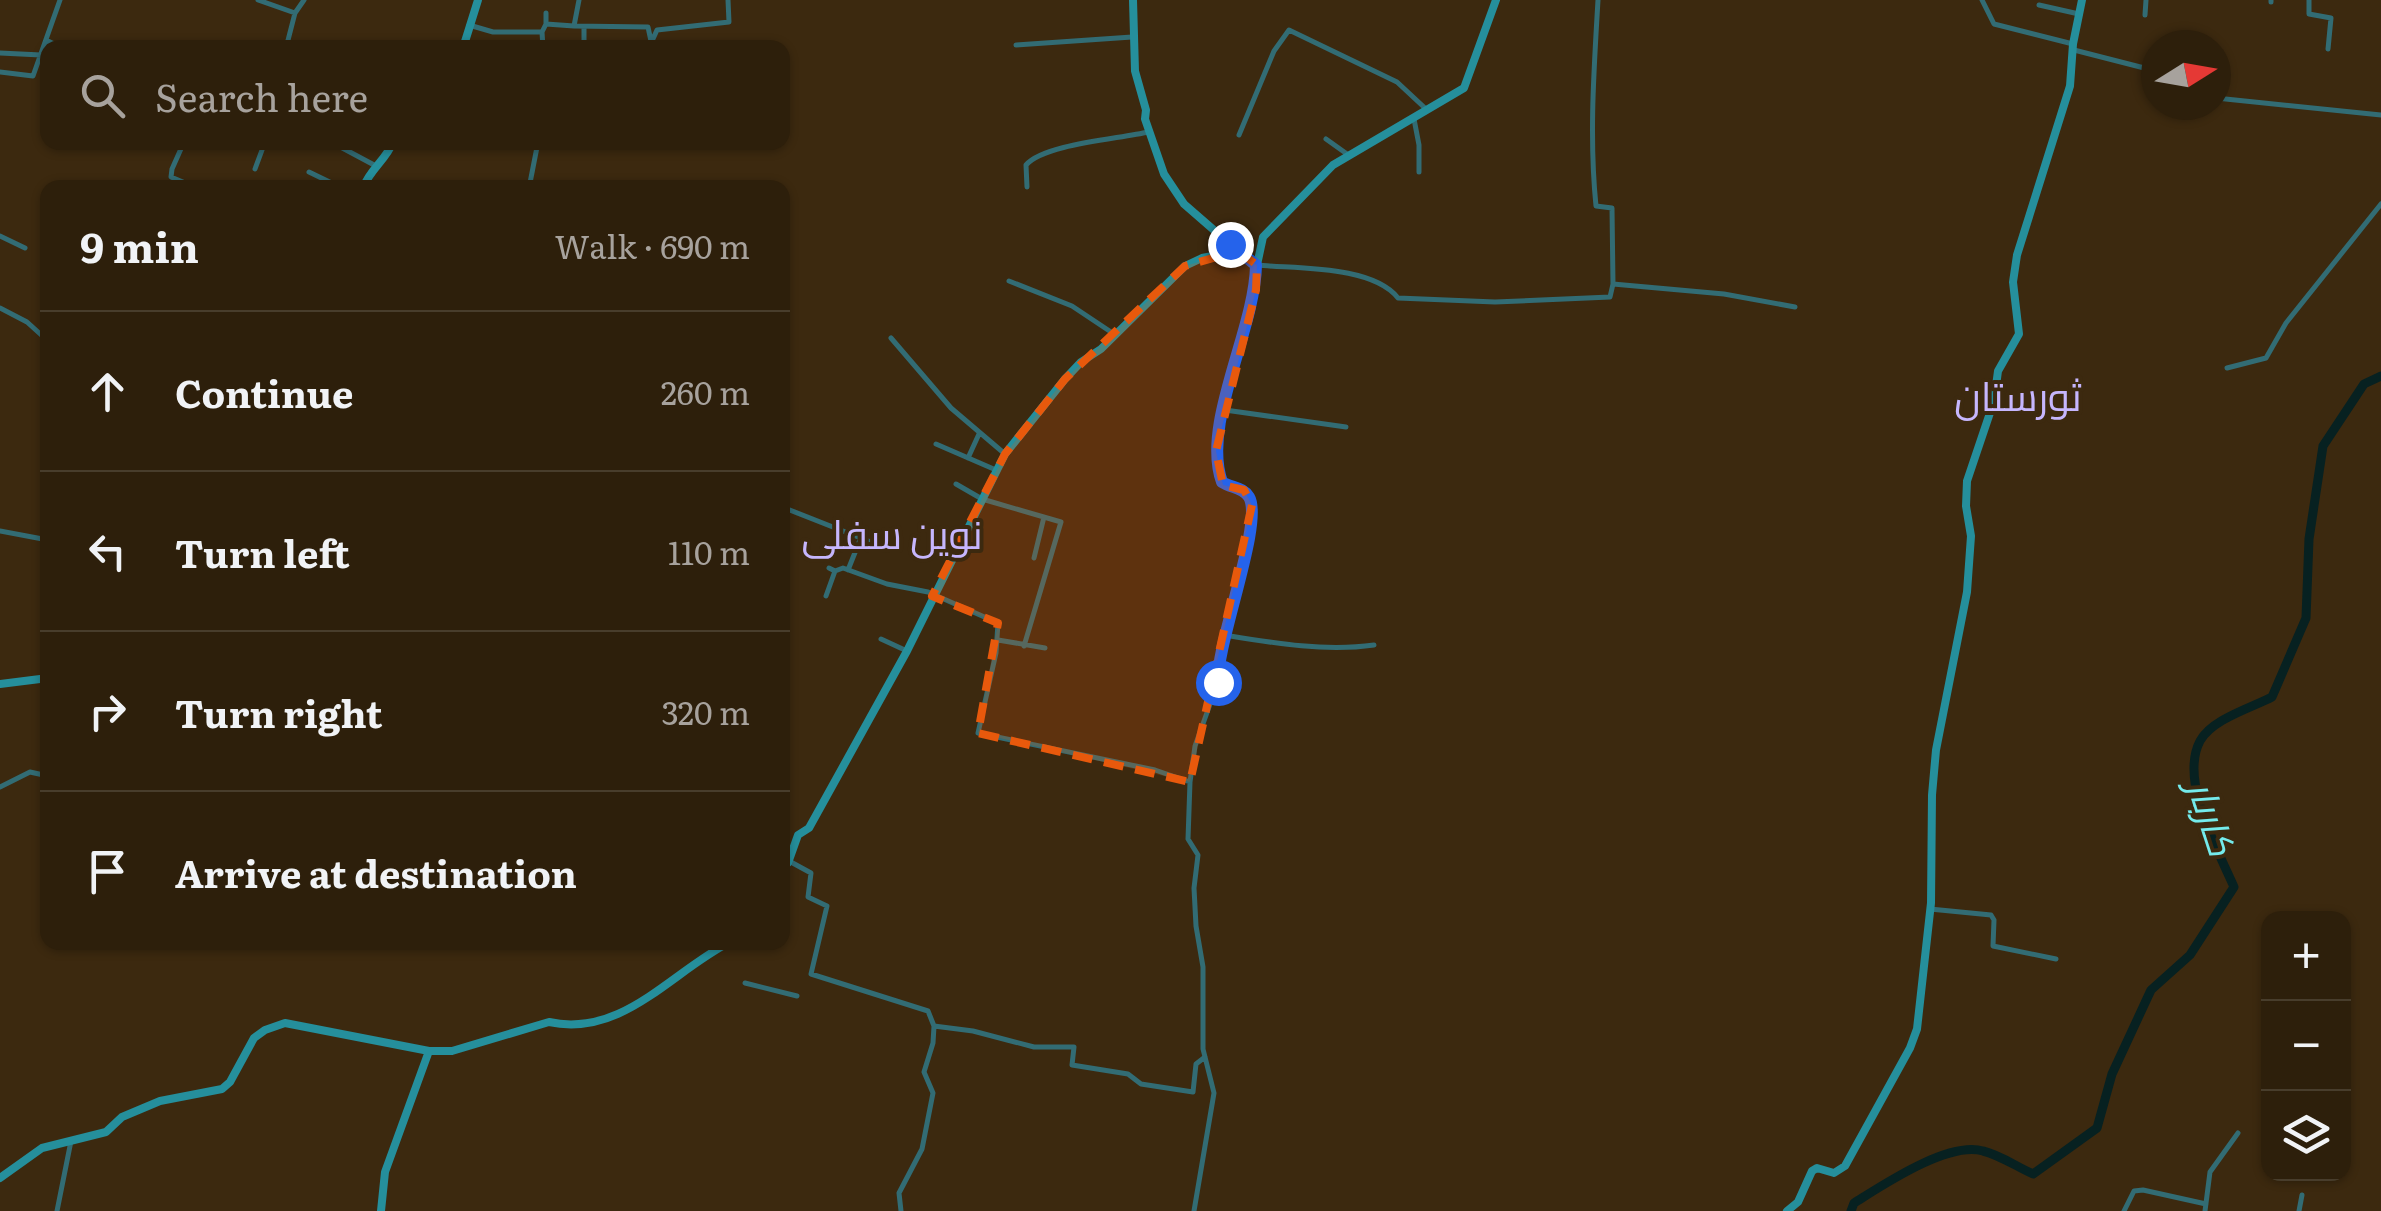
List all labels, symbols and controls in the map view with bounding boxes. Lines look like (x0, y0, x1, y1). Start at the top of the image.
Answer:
north arrow (2141, 30, 2231, 120)
search box (40, 40, 790, 150)
text: Search here (155, 67, 368, 124)
icon: search (75, 68, 130, 123)
text: 9 min (80, 214, 199, 276)
text: Walk · 690 m (555, 221, 750, 269)
route end (1208, 222, 1254, 268)
text: Continue (175, 363, 353, 420)
icon: ahead (80, 364, 135, 419)
district label: ثورستان (1954, 364, 2082, 423)
text: 260 m (661, 367, 750, 415)
district label: نوین سفلى (801, 502, 983, 561)
text: Turn left (175, 523, 350, 580)
icon: left (80, 524, 135, 579)
text: 110 m (668, 527, 750, 575)
route start (1196, 660, 1242, 706)
text: Turn right (175, 683, 382, 740)
icon: right (80, 684, 135, 739)
text: 320 m (661, 687, 750, 735)
water label: کاربار (2174, 768, 2253, 862)
text: Arrive at destination (175, 843, 577, 900)
icon: arrive (80, 844, 135, 899)
map controls (2261, 911, 2351, 1181)
button: + (2261, 911, 2351, 1001)
button: − (2261, 1001, 2351, 1091)
button: layers (2261, 1091, 2351, 1181)

